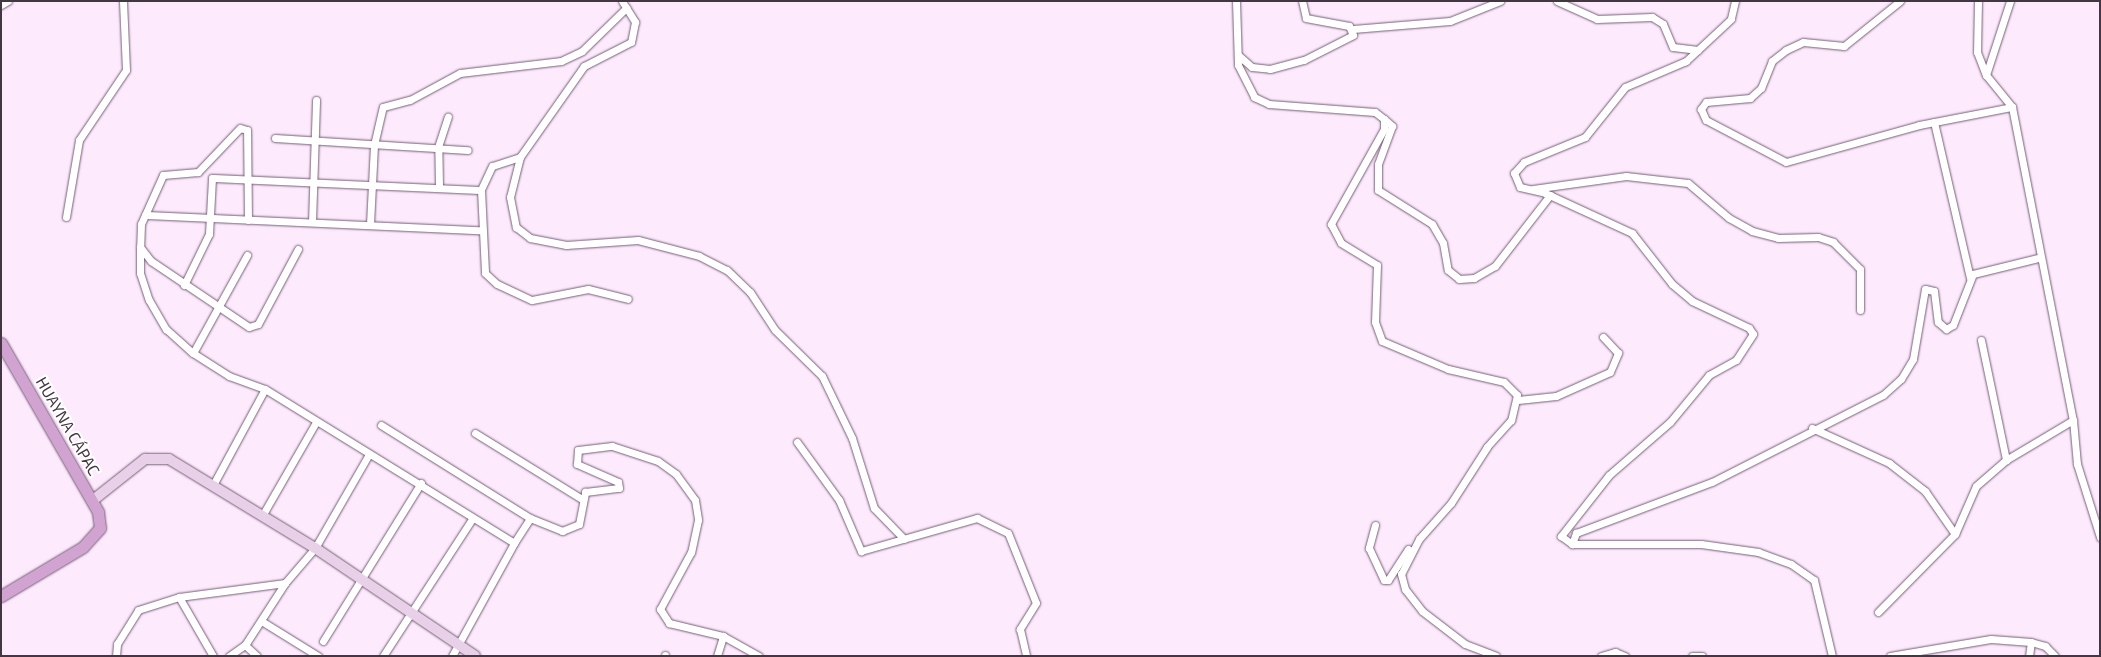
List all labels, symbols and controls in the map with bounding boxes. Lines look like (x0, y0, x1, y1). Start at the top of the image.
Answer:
street label: HUAYNA CÁPAC (32, 373, 104, 479)

